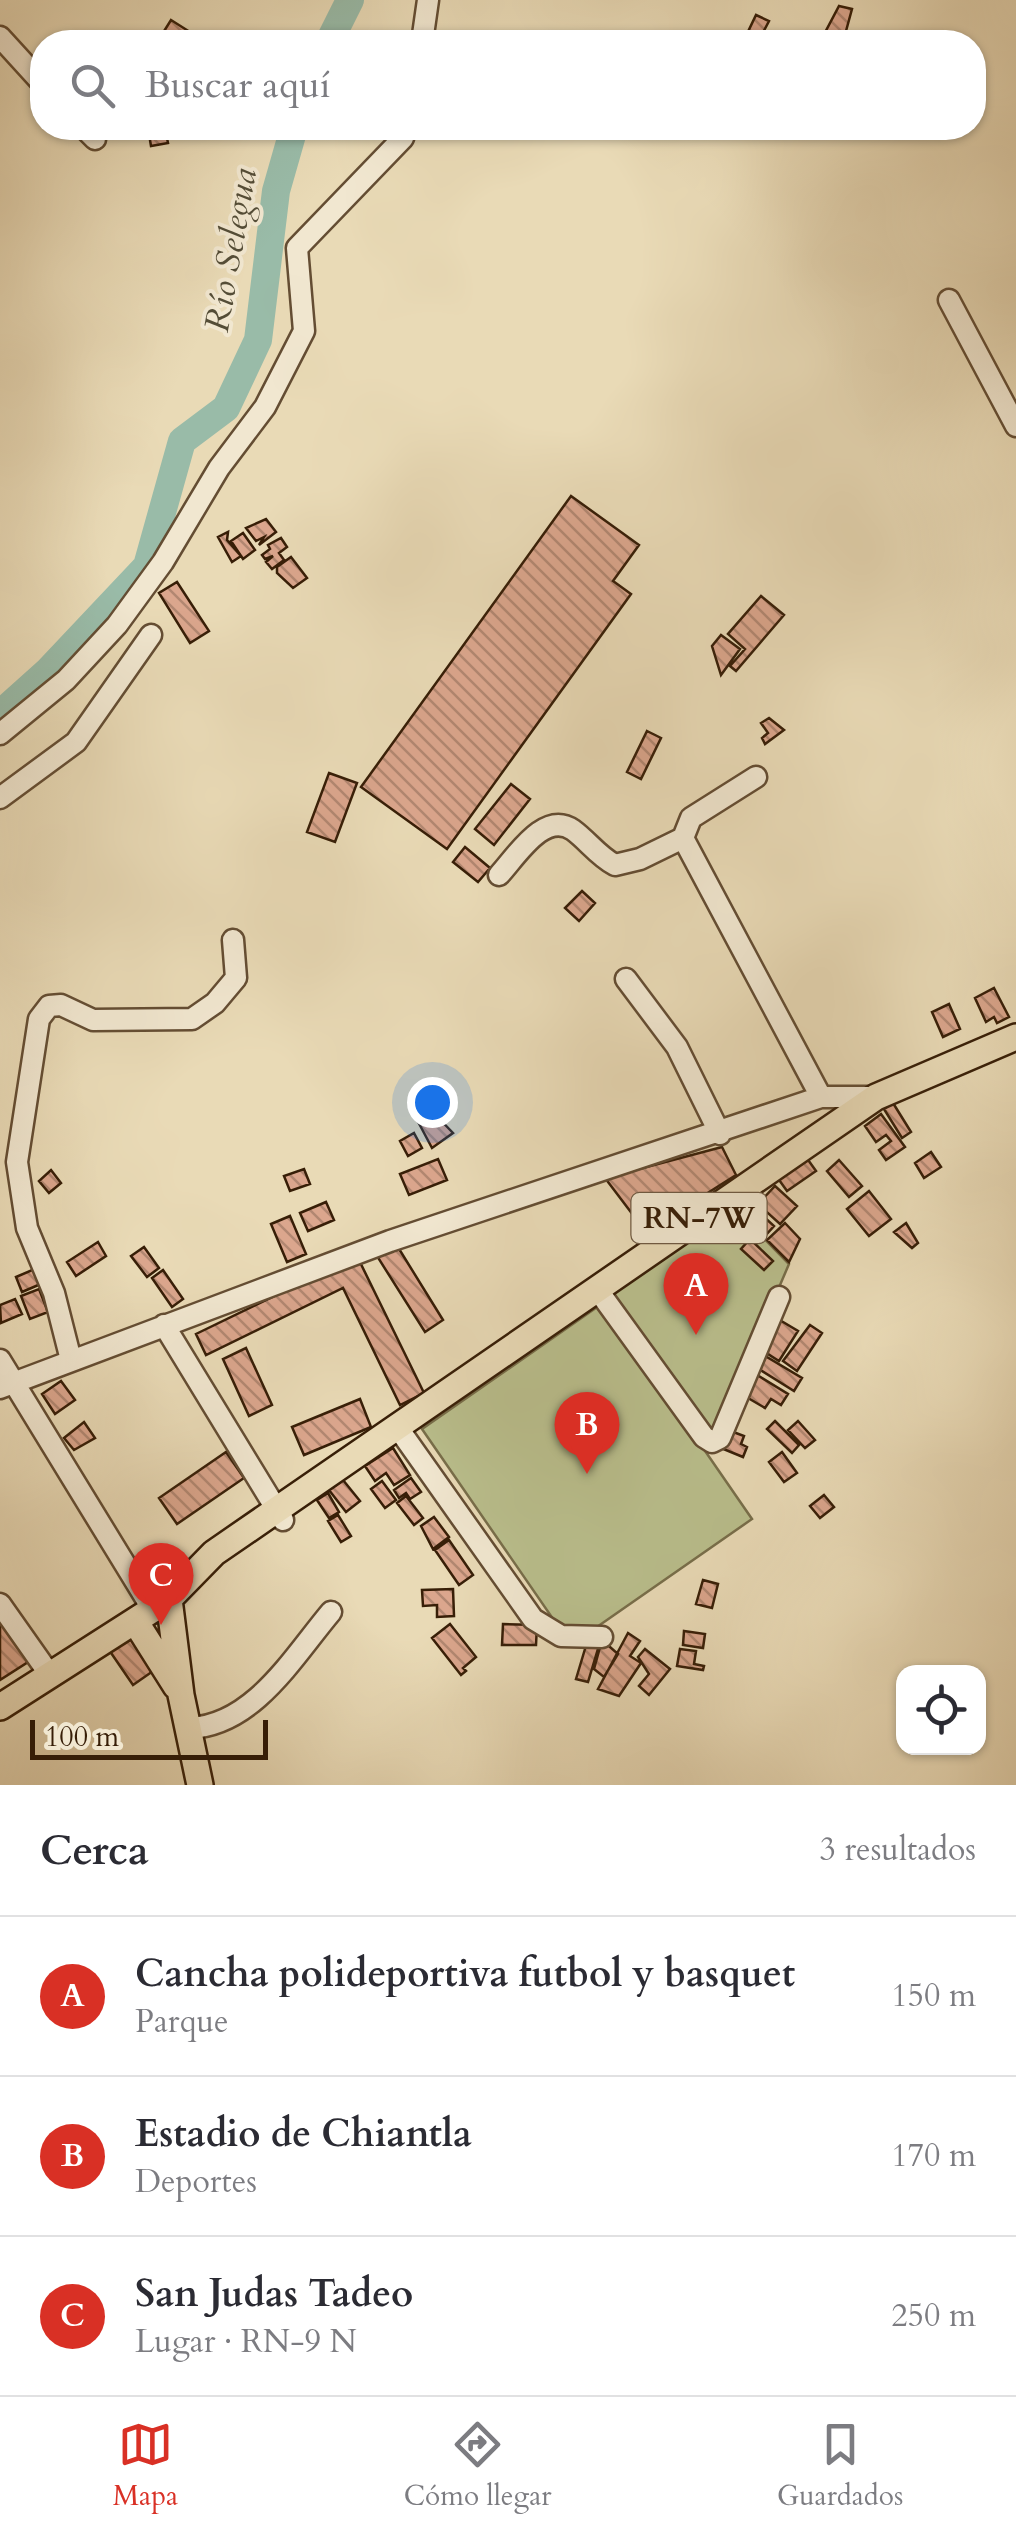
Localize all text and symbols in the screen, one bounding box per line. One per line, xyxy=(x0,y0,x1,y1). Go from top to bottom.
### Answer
search box xyxy=(30,30,986,140)
icon: search xyxy=(65,58,120,113)
text: Buscar aquí xyxy=(145,59,331,111)
water label: Río Selegua xyxy=(193,164,269,336)
your location xyxy=(407,1077,458,1128)
road number: RN-7W xyxy=(632,1193,766,1243)
pin: A xyxy=(664,1252,728,1335)
pin: B xyxy=(554,1392,620,1474)
pin: C xyxy=(128,1542,194,1625)
map controls xyxy=(896,1665,986,1755)
button: locate xyxy=(896,1665,986,1755)
scale bar xyxy=(30,1715,268,1760)
text: 100 m xyxy=(45,1718,119,1756)
text: Cerca xyxy=(40,1822,149,1879)
text: 3 resultados xyxy=(819,1828,976,1872)
text: Cancha polideportiva futbol y basquet xyxy=(135,1948,795,2000)
text: A xyxy=(60,1974,85,2018)
text: 150 m xyxy=(891,1974,976,2018)
text: Parque xyxy=(135,2000,229,2044)
text: Estadio de Chiantla xyxy=(135,2108,472,2160)
text: B xyxy=(61,2134,84,2178)
text: 170 m xyxy=(891,2134,976,2178)
text: Deportes xyxy=(135,2160,257,2204)
text: San Judas Tadeo xyxy=(135,2268,413,2320)
text: C xyxy=(60,2294,85,2338)
text: 250 m xyxy=(891,2294,976,2338)
text: Lugar · RN-9 N xyxy=(135,2320,357,2364)
tab: Mapa xyxy=(113,2417,178,2515)
tab: Cómo llegar xyxy=(404,2417,552,2515)
tab: Guardados xyxy=(777,2417,903,2515)

